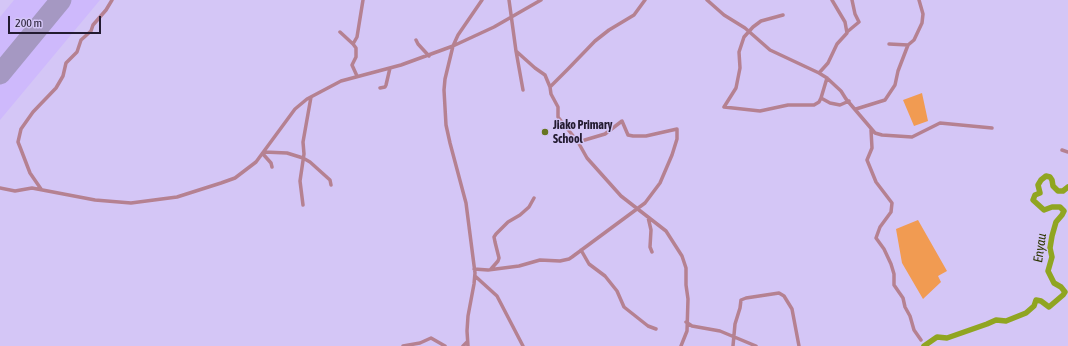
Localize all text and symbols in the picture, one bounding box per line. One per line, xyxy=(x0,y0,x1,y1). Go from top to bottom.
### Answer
scale bar xyxy=(10,8,103,34)
text: 200 m xyxy=(15,16,42,30)
place label: Jiako Primary School xyxy=(553,118,612,146)
marker: Jiako Primary School xyxy=(540,127,550,137)
water label: Enyau xyxy=(1030,232,1050,264)

